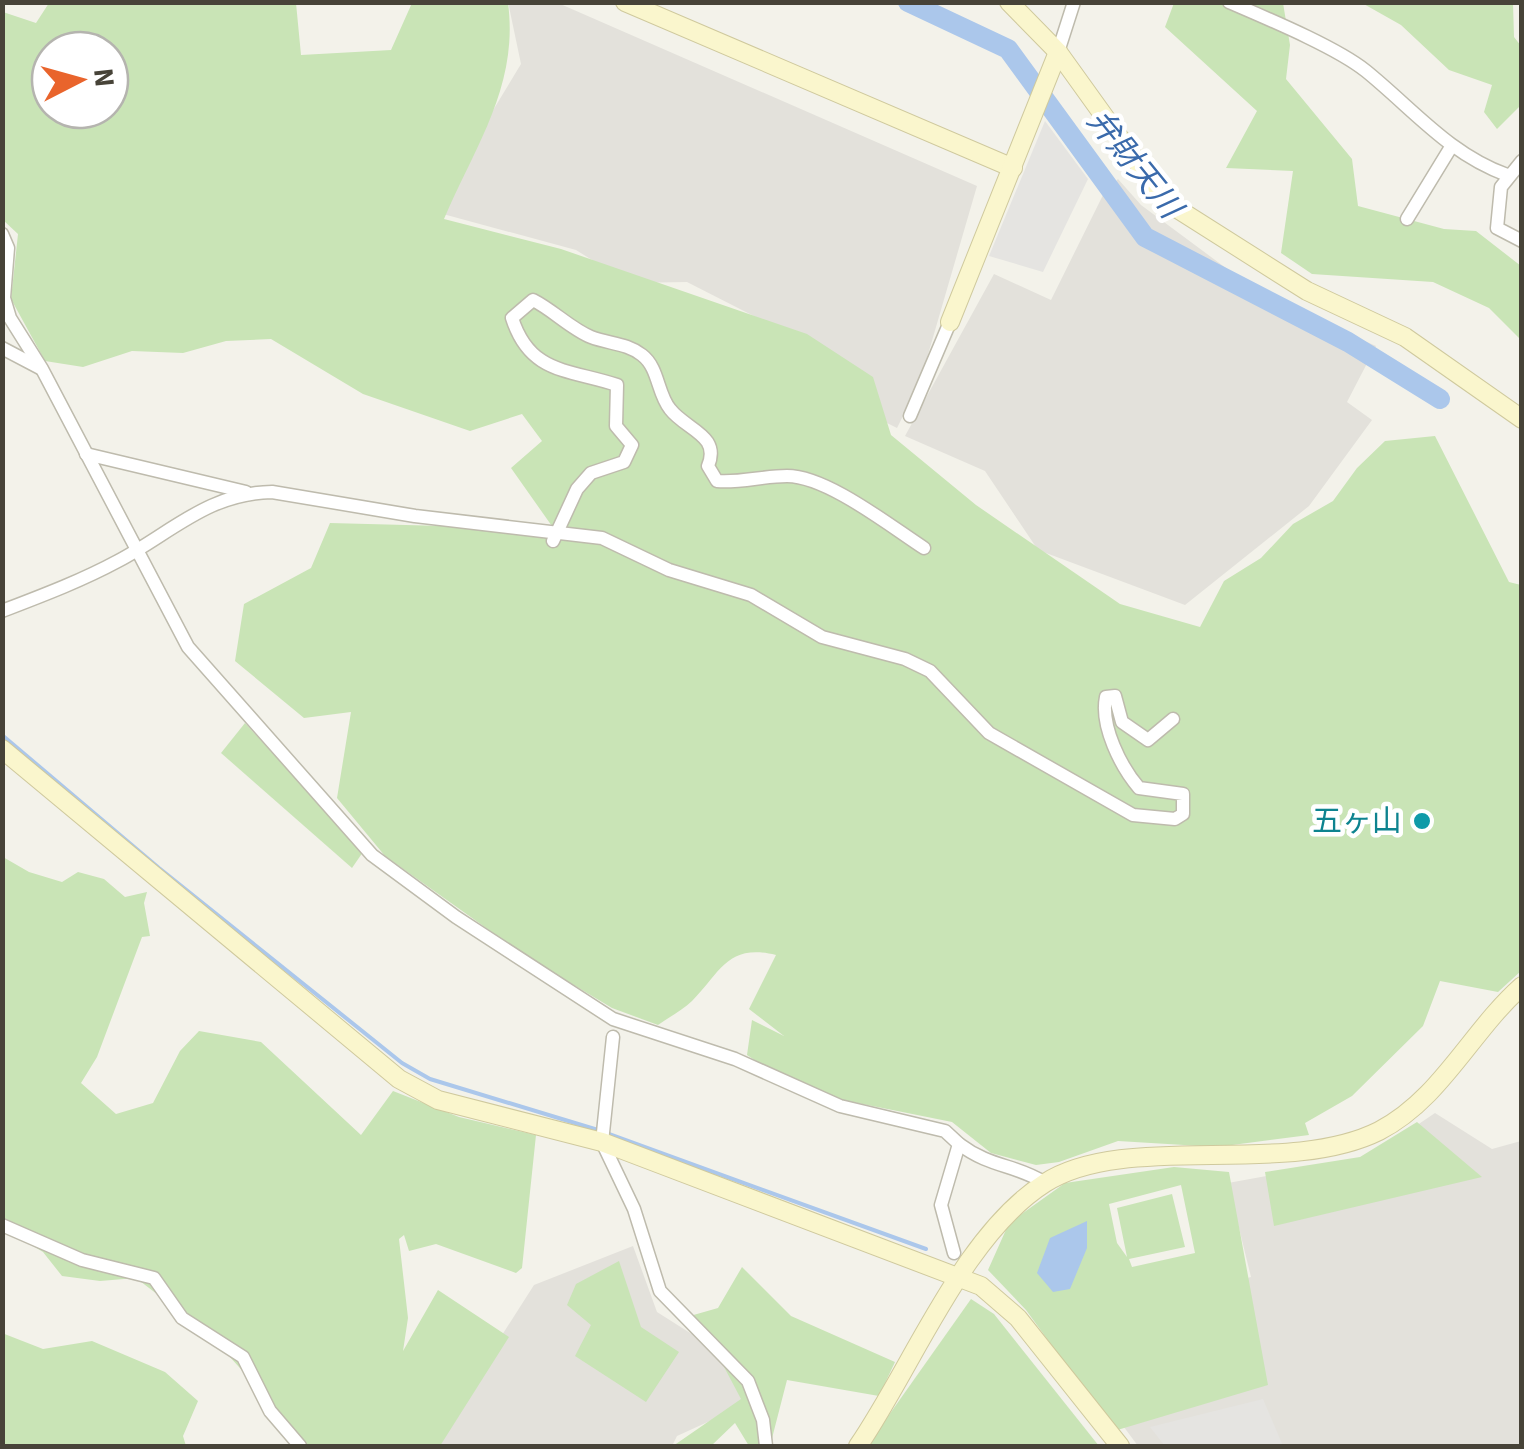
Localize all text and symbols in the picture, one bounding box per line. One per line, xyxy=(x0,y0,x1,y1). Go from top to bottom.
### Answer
north arrow xyxy=(30,30,130,130)
text: N xyxy=(83,66,125,89)
water label: 弁財天川 xyxy=(1076,100,1194,231)
place label: 五ヶ山 xyxy=(1312,800,1402,843)
marker: 五ヶ山 xyxy=(1411,810,1433,832)

